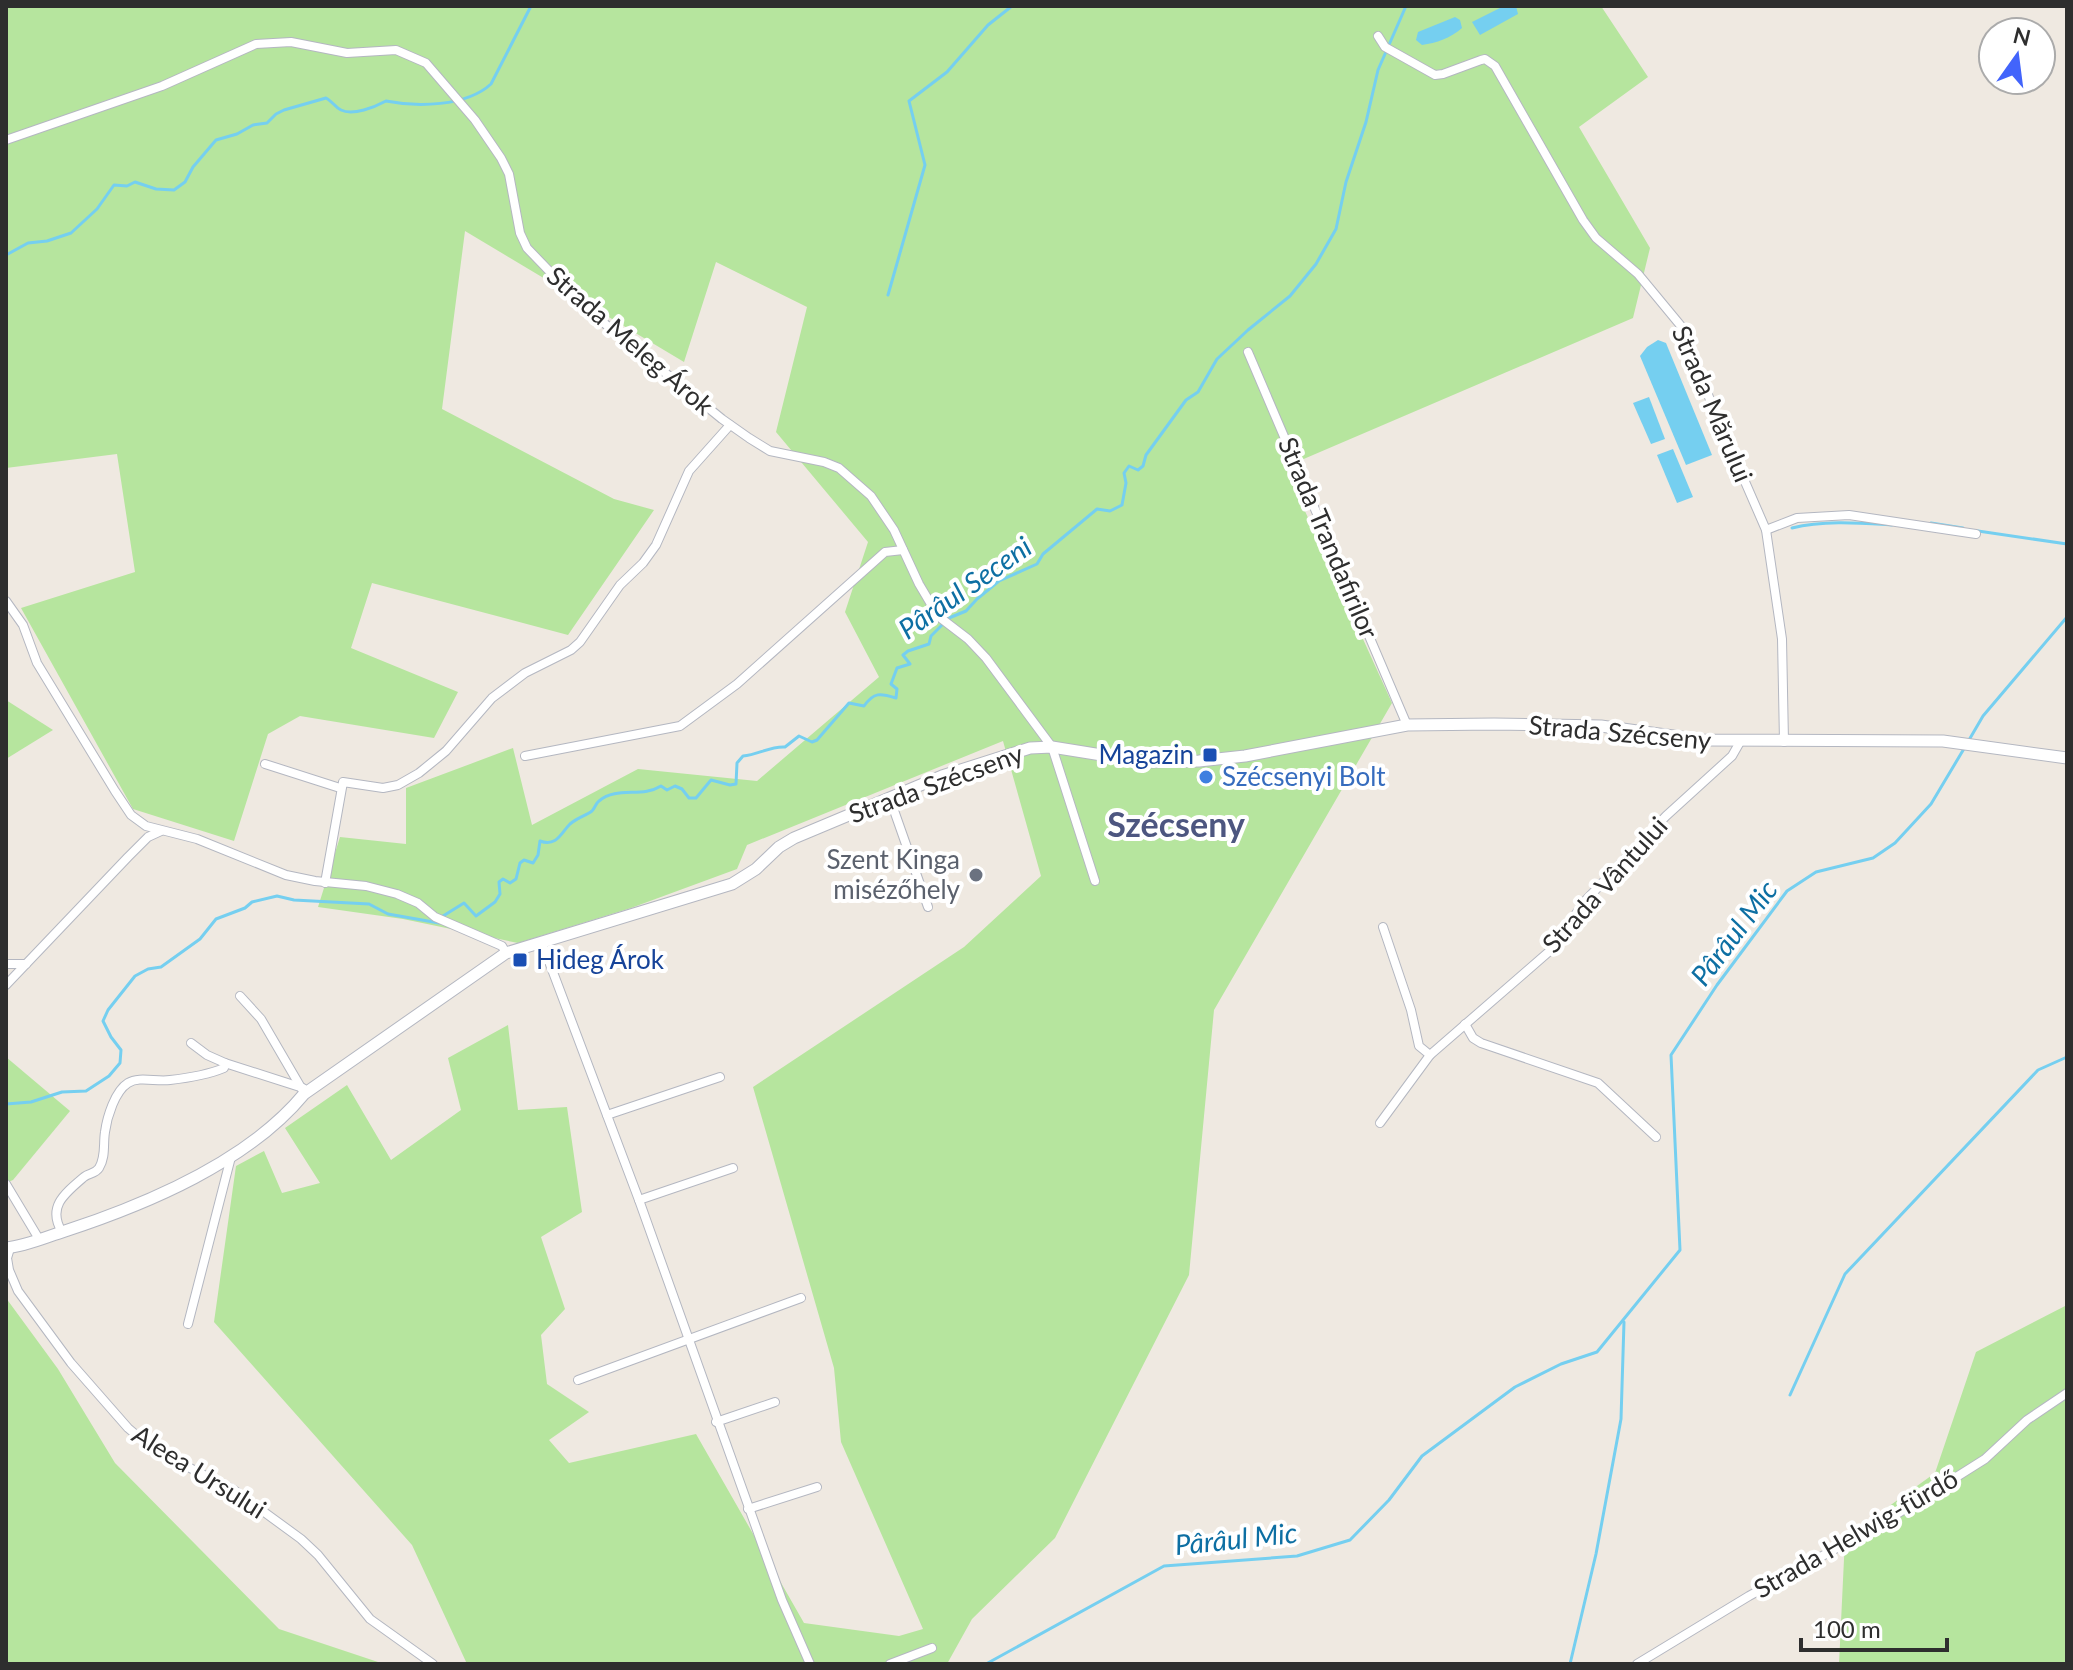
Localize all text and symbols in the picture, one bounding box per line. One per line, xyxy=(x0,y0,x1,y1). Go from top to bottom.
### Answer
north arrow xyxy=(1977,16,2057,96)
text: N xyxy=(2010,21,2033,51)
street label: Strada Meleg Árok xyxy=(541,259,721,422)
street label: Strada Mărului xyxy=(1666,321,1760,487)
street label: Strada Trandafirilor xyxy=(1272,432,1386,644)
water label: Pârâul Seceni xyxy=(891,529,1038,645)
street label: Strada Szécseny xyxy=(1528,708,1713,756)
street label: Strada Szécseny xyxy=(844,737,1028,829)
place label: Magazin xyxy=(1098,738,1194,770)
marker: Magazin xyxy=(1201,746,1219,764)
place label: Szécsenyi Bolt xyxy=(1222,760,1386,792)
marker: Szécsenyi Bolt xyxy=(1197,768,1215,786)
district label: Szécseny xyxy=(1107,803,1245,844)
street label: Strada Vântului xyxy=(1535,810,1674,959)
place label: Szent Kinga misézőhely xyxy=(826,843,961,905)
marker: Szent Kinga misézőhely xyxy=(967,866,985,884)
water label: Pârâul Mic xyxy=(1683,873,1784,992)
place label: Hideg Árok xyxy=(536,943,665,975)
marker: Hideg Árok xyxy=(511,951,529,969)
street label: Aleea Ursului xyxy=(127,1417,272,1525)
street label: Strada Helwig-fürdő xyxy=(1748,1462,1963,1605)
water label: Pârâul Mic xyxy=(1173,1515,1299,1561)
scale bar xyxy=(1801,1602,1947,1652)
text: 100 m xyxy=(1813,1614,1881,1643)

